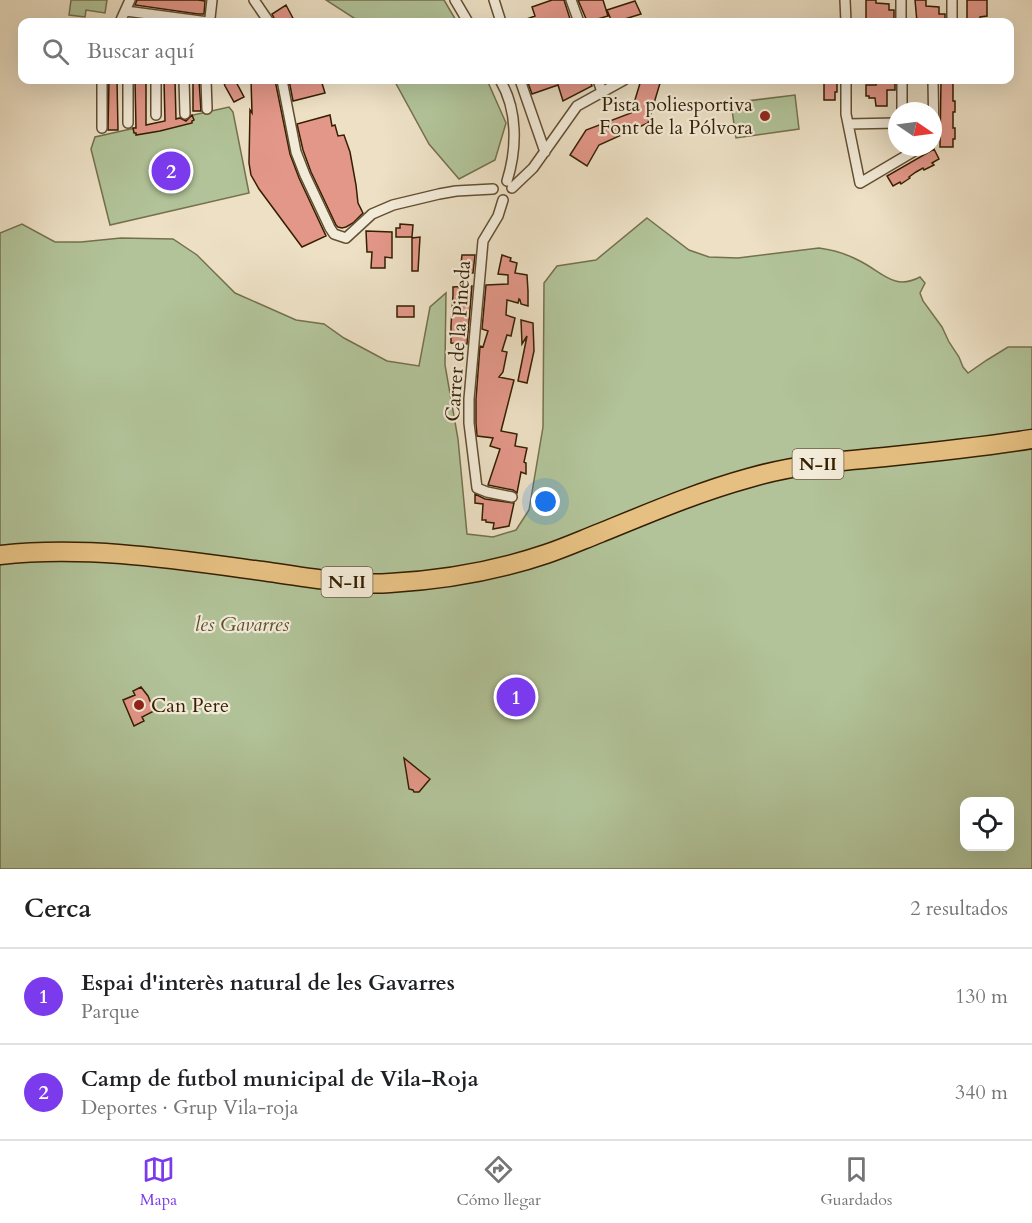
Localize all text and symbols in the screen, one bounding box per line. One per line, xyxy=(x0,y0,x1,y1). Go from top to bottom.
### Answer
search box xyxy=(18,18,1014,84)
icon: search xyxy=(39,35,72,68)
text: Buscar aquí xyxy=(87,36,194,66)
place label: Pista poliesportiva Font de la Pólvora xyxy=(599,91,753,141)
north arrow xyxy=(888,102,942,156)
marker: Pista poliesportiva Font de la Pólvora xyxy=(758,109,772,123)
pin: 2 xyxy=(152,148,190,194)
street label: Carrer de la Pineda xyxy=(439,259,477,423)
road number: N-II xyxy=(792,449,844,479)
your location xyxy=(531,487,560,516)
road number: N-II xyxy=(322,567,372,597)
park label: les Gavarres xyxy=(195,611,290,638)
pin: 1 xyxy=(496,674,536,720)
place label: Can Pere xyxy=(151,692,229,719)
marker: Can Pere xyxy=(132,698,146,712)
map controls xyxy=(960,797,1014,851)
button: locate xyxy=(960,797,1014,851)
text: Cerca xyxy=(24,891,91,926)
text: 2 resultados xyxy=(910,895,1008,922)
text: Espai d'interès natural de les Gavarres xyxy=(81,968,455,998)
text: 1 xyxy=(38,983,49,1010)
text: 130 m xyxy=(955,983,1008,1010)
text: Parque xyxy=(81,998,140,1025)
text: Camp de futbol municipal de Vila-Roja xyxy=(81,1064,479,1094)
text: 2 xyxy=(38,1079,49,1106)
text: 340 m xyxy=(955,1079,1008,1106)
text: Deportes · Grup Vila-roja xyxy=(81,1094,298,1121)
tab: Mapa xyxy=(140,1153,177,1211)
tab: Cómo llegar xyxy=(456,1153,541,1211)
tab: Guardados xyxy=(820,1153,892,1211)

